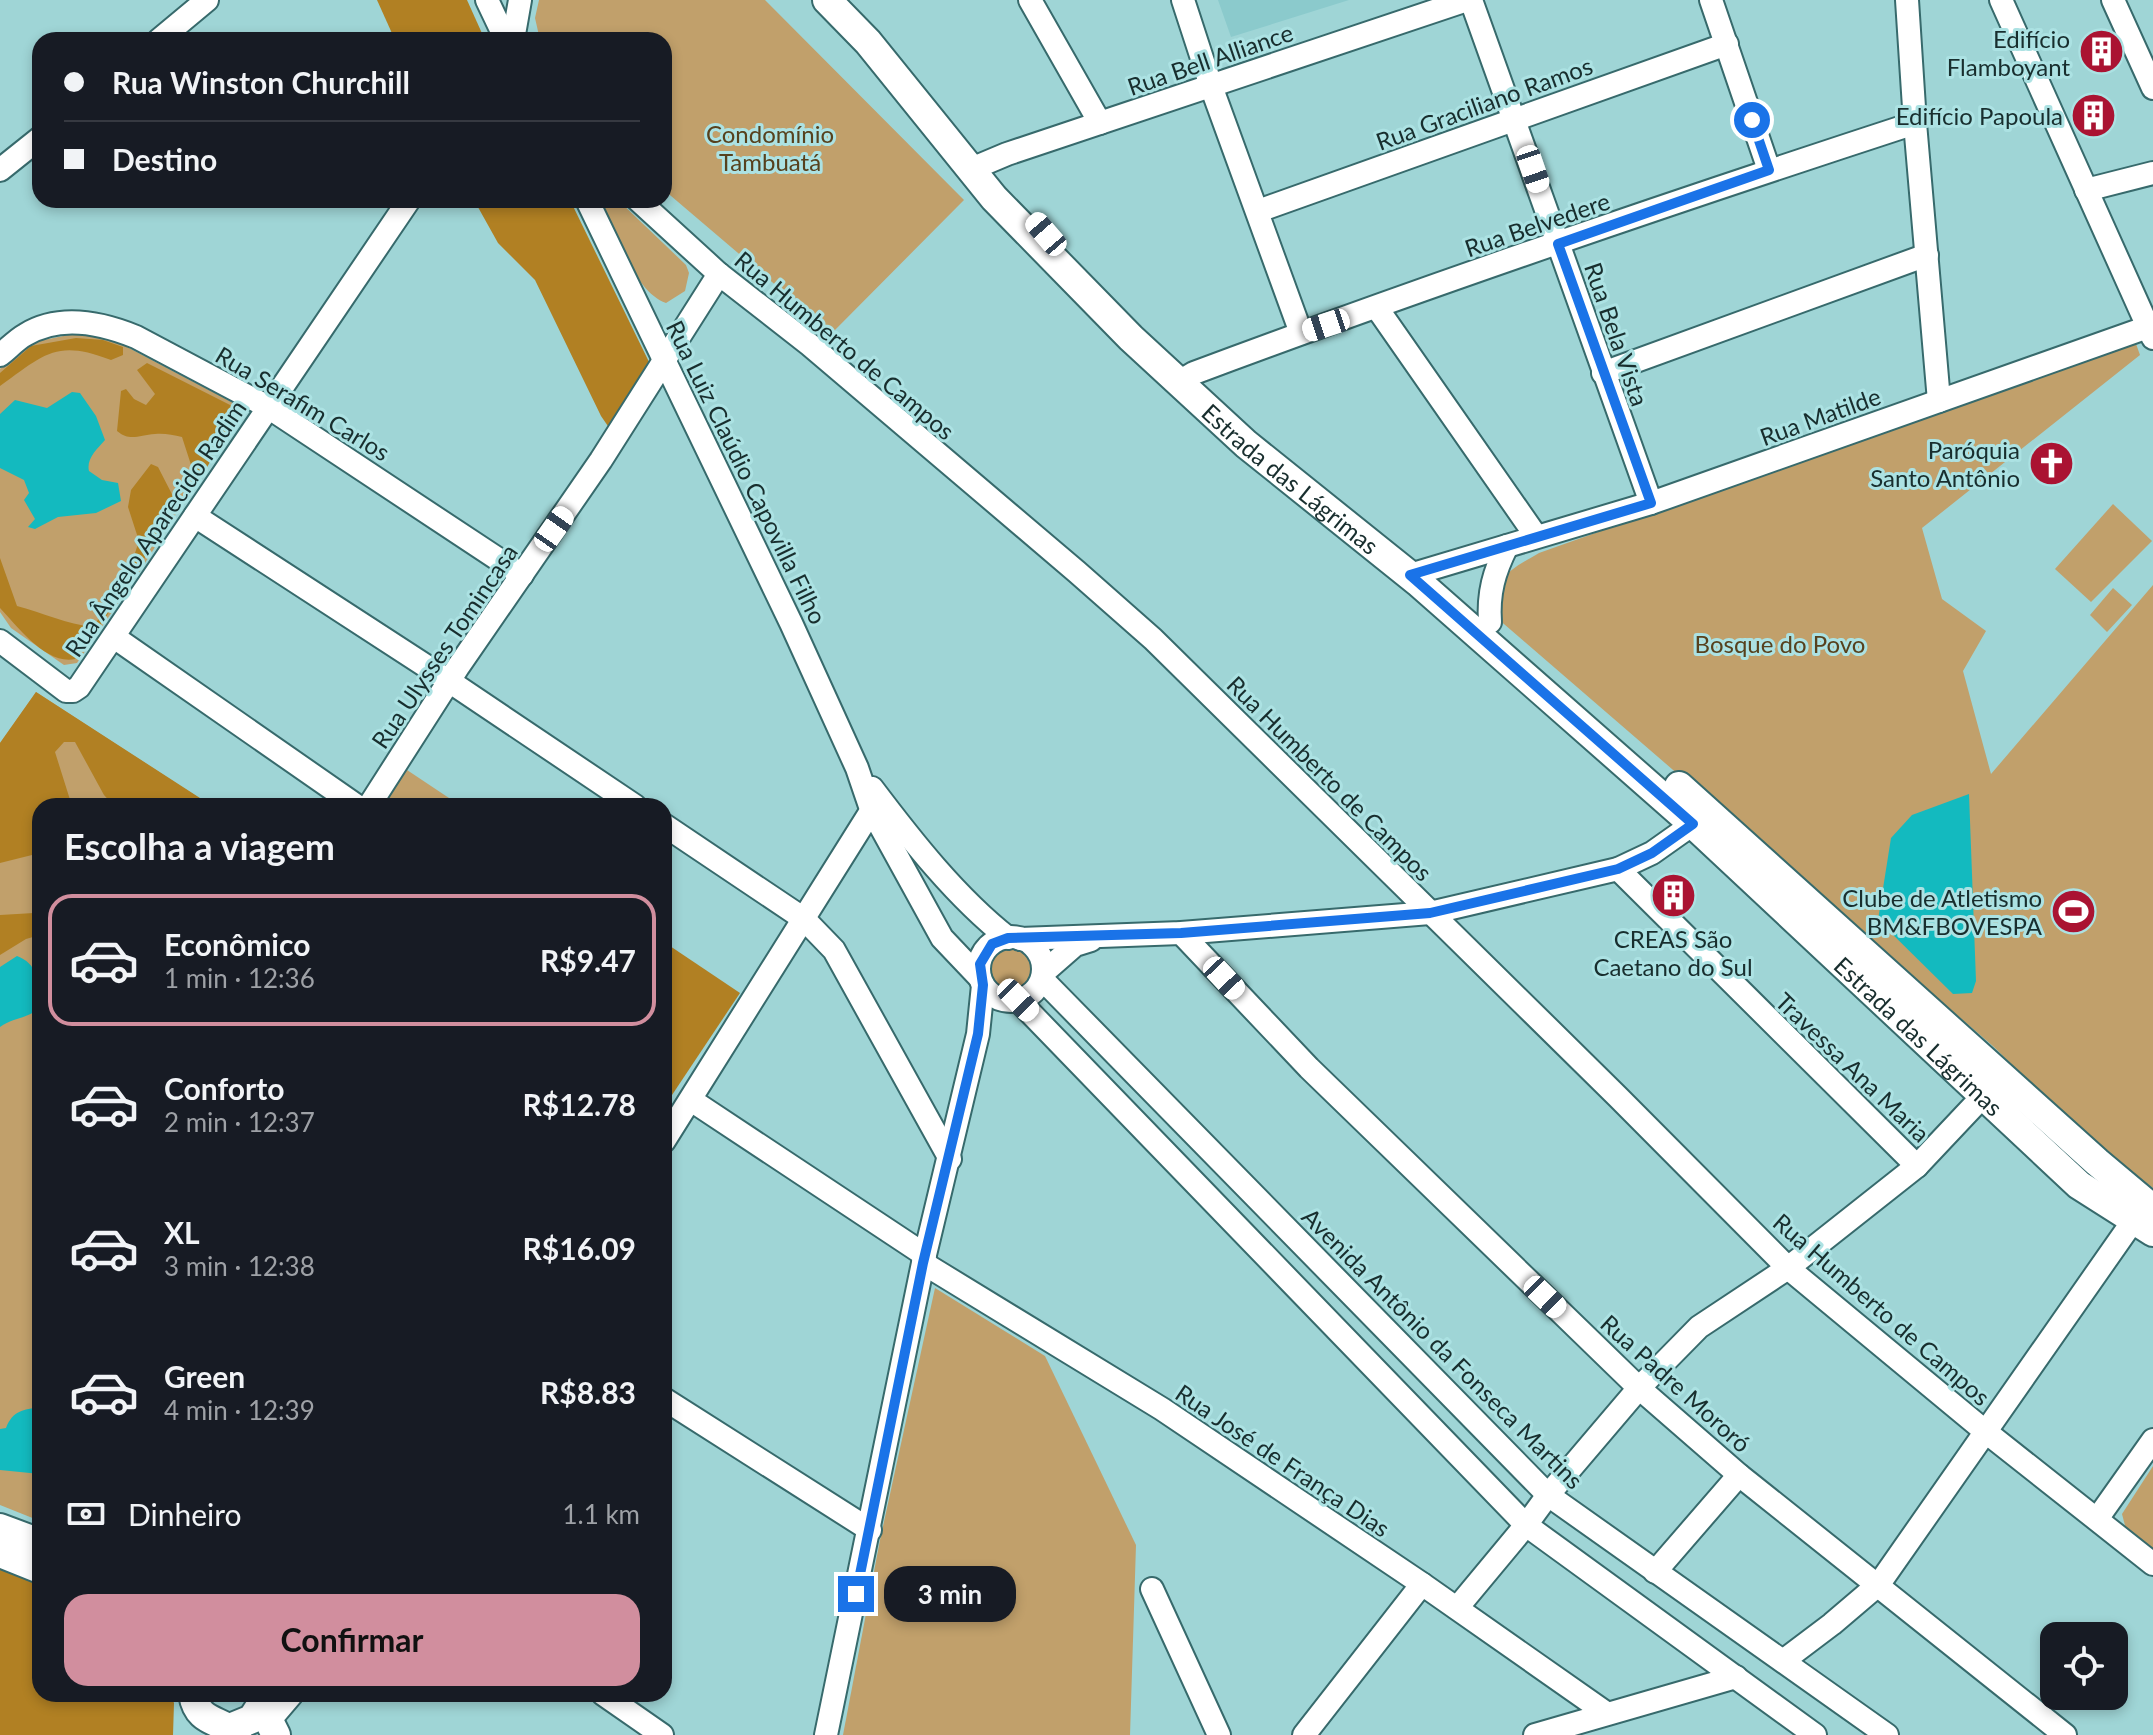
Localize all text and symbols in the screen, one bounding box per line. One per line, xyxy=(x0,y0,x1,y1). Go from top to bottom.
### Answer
street label: Rua Bell Alliance xyxy=(1123,17,1297,101)
place label: Edifício Flamboyant xyxy=(1947,24,2070,81)
building icon: Edifício Flamboyant xyxy=(2077,28,2125,76)
street label: Rua Graciliano Ramos xyxy=(1372,50,1596,156)
text: Rua Winston Churchill xyxy=(112,64,410,100)
building icon: Edifício Papoula xyxy=(2070,91,2118,139)
place label: Edifício Papoula xyxy=(1896,101,2063,130)
route start xyxy=(1734,102,1770,138)
park label: Condomínio Tambuatá xyxy=(706,119,834,176)
text: Destino xyxy=(112,141,217,177)
car xyxy=(1514,142,1552,196)
street label: Rua Belvedere xyxy=(1461,186,1613,262)
car xyxy=(1021,208,1071,260)
street label: Rua Humberto de Campos xyxy=(729,245,961,445)
street label: Rua Bela Vista xyxy=(1579,258,1655,410)
car xyxy=(1299,306,1353,344)
street label: Rua Luiz Claúdio Capovilla Filho xyxy=(661,316,833,628)
street label: Rua Serafim Carlos xyxy=(211,340,395,466)
street label: Rua Matilde xyxy=(1756,381,1884,451)
street label: Rua Ângelo Aparecido Radim xyxy=(58,394,252,662)
street label: Estrada das Lágrimas xyxy=(1197,397,1385,560)
place label: Paróquia Santo Antônio xyxy=(1870,435,2020,492)
church icon: Paróquia Santo Antônio xyxy=(2027,439,2075,487)
car xyxy=(530,502,578,556)
street label: Rua Ulysses Tomincasa xyxy=(365,538,523,754)
park label: Bosque do Povo xyxy=(1695,629,1865,658)
street label: Rua Humberto de Campos xyxy=(1222,670,1438,886)
text: Escolha a viagem xyxy=(64,824,335,868)
building icon: CREAS São Caetano do Sul xyxy=(1649,872,1697,920)
place label: Clube de Atletismo BM&FBOVESPA xyxy=(1842,883,2043,940)
sports icon: Clube de Atletismo BM&FBOVESPA xyxy=(2049,887,2097,935)
icon: car xyxy=(68,924,140,996)
place label: CREAS São Caetano do Sul xyxy=(1593,924,1753,981)
text: Econômico xyxy=(164,926,310,962)
text: R$9.47 xyxy=(540,942,636,978)
street label: Estrada das Lágrimas xyxy=(1829,950,2009,1121)
car xyxy=(1199,952,1249,1004)
text: 1 min · 12:36 xyxy=(164,962,315,994)
car xyxy=(993,974,1043,1026)
street label: Travessa Ana Maria xyxy=(1770,986,1936,1148)
icon: car xyxy=(68,1068,140,1140)
text: Conforto xyxy=(164,1070,284,1106)
text: R$12.78 xyxy=(523,1086,636,1122)
text: 2 min · 12:37 xyxy=(164,1106,315,1138)
street label: Avenida Antônio da Fonseca Martins xyxy=(1297,1202,1589,1494)
street label: Rua Humberto de Campos xyxy=(1768,1207,1996,1411)
icon: car xyxy=(68,1212,140,1284)
text: XL xyxy=(164,1214,200,1250)
text: R$16.09 xyxy=(523,1230,636,1266)
text: 3 min · 12:38 xyxy=(164,1250,315,1282)
car xyxy=(1519,1272,1571,1322)
street label: Rua Padre Mororó xyxy=(1595,1308,1757,1458)
icon: car xyxy=(68,1356,140,1428)
text: Green xyxy=(164,1358,245,1394)
text: R$8.83 xyxy=(540,1374,636,1410)
street label: Rua José de França Dias xyxy=(1170,1377,1396,1543)
text: 4 min · 12:39 xyxy=(164,1394,315,1426)
icon: cash xyxy=(64,1492,108,1536)
text: Dinheiro xyxy=(128,1496,242,1532)
text: 1.1 km xyxy=(562,1498,640,1530)
callout: 3 min xyxy=(884,1566,1016,1622)
route end xyxy=(838,1576,874,1612)
text: 3 min xyxy=(918,1578,982,1610)
button: Confirmar xyxy=(64,1594,640,1686)
map controls xyxy=(2040,1622,2128,1710)
button: locate xyxy=(2040,1622,2128,1710)

